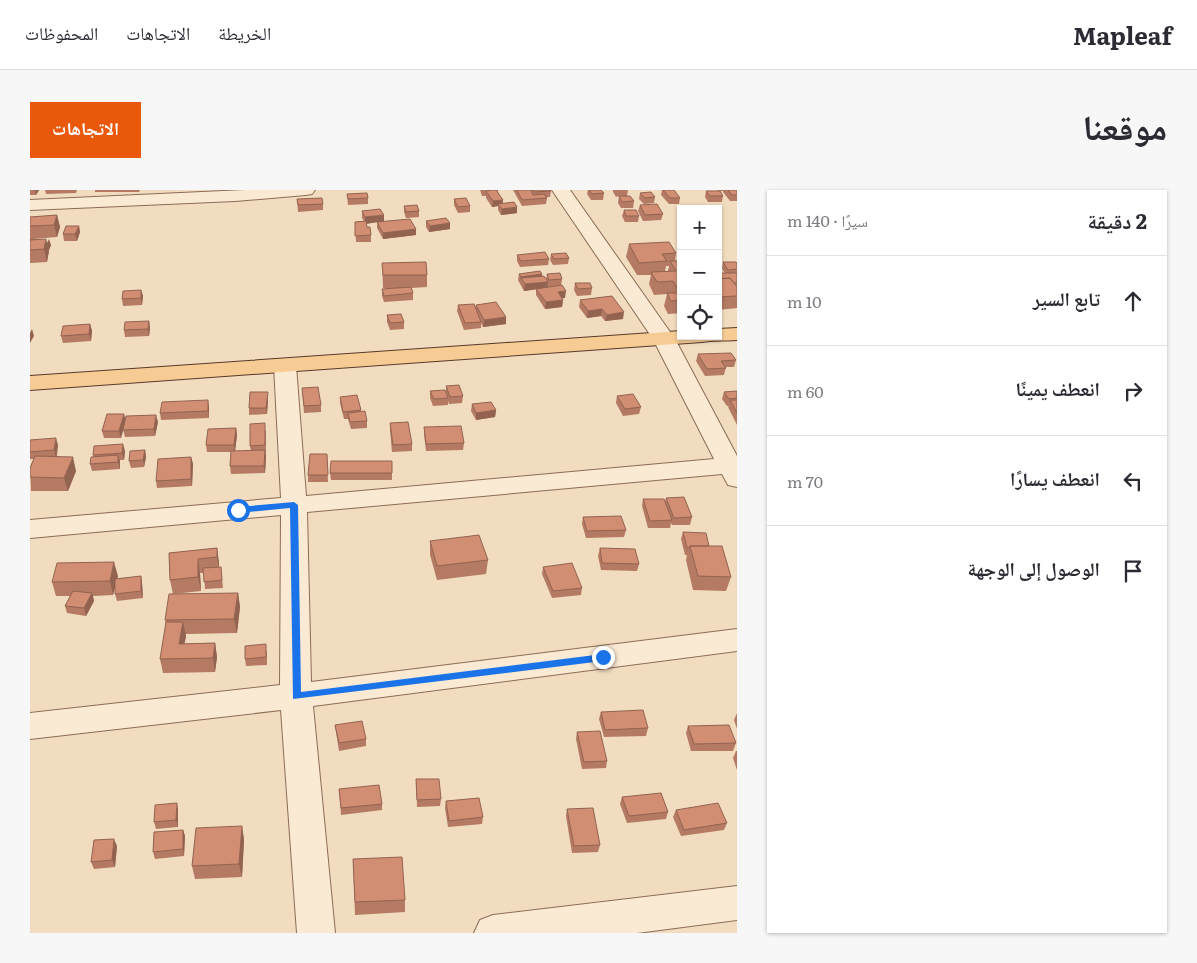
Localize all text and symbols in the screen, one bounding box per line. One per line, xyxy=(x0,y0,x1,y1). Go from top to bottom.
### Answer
text: Mapleaf xyxy=(1073,17,1172,52)
text: المحفوظات xyxy=(25,19,98,46)
text: الاتجاهات xyxy=(126,19,190,46)
text: الخريطة xyxy=(218,19,271,46)
text: موقعنا xyxy=(1082,99,1167,151)
button: الاتجاهات xyxy=(30,102,141,158)
text: 2 دقيقة xyxy=(1087,204,1147,235)
map controls xyxy=(677,205,722,340)
button: + xyxy=(677,205,722,250)
text: سيرًا · 140 m xyxy=(787,208,868,232)
button: − xyxy=(677,250,722,295)
text: تابع السير xyxy=(1033,284,1100,312)
icon: ahead xyxy=(1119,287,1147,315)
text: 10 m xyxy=(787,289,822,313)
button: locate xyxy=(677,295,722,340)
text: انعطف يمينًا xyxy=(1016,374,1100,402)
icon: right xyxy=(1119,377,1147,405)
text: 60 m xyxy=(787,379,824,403)
text: انعطف يسارًا xyxy=(1010,464,1100,492)
icon: left xyxy=(1119,467,1147,495)
text: 70 m xyxy=(787,469,823,493)
route start xyxy=(227,499,250,522)
text: الوصول إلى الوجهة xyxy=(967,554,1100,582)
icon: arrive xyxy=(1119,557,1147,585)
route end xyxy=(592,646,615,669)

